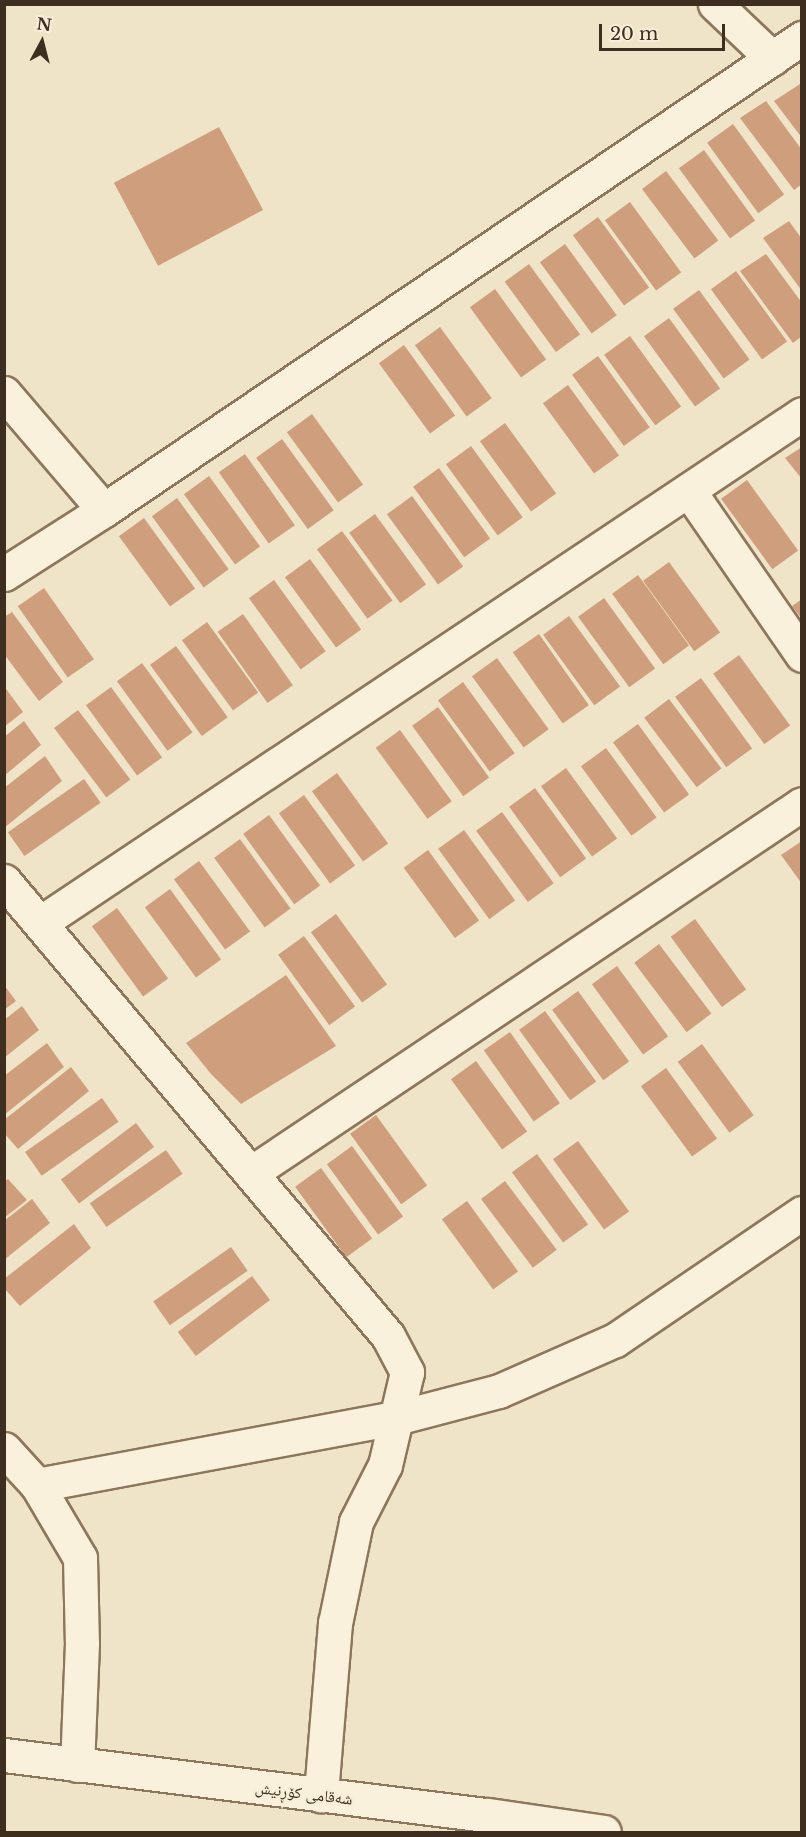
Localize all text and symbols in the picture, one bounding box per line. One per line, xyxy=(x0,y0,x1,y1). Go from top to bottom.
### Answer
north arrow xyxy=(12,12,72,72)
scale bar xyxy=(602,12,728,50)
text: N xyxy=(35,13,53,35)
text: 20 m xyxy=(610,23,658,45)
street label: شەقامی کۆڕنیش xyxy=(254,1777,354,1809)

